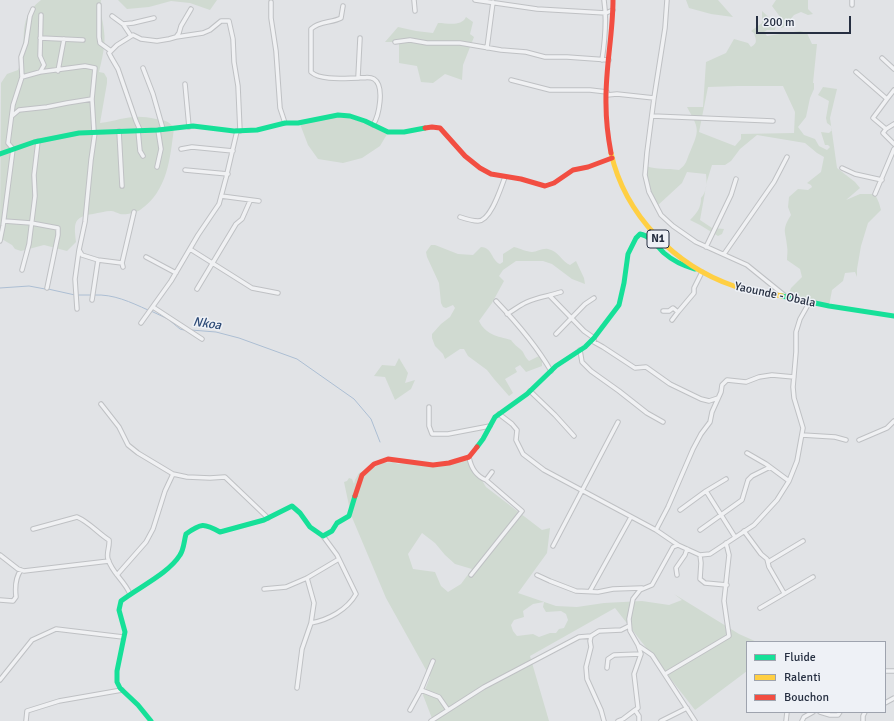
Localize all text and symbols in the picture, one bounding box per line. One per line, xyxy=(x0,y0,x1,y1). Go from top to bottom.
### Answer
scale bar xyxy=(758,8,853,34)
text: 200 m xyxy=(763,15,795,30)
road number: N1 xyxy=(647,230,669,248)
street label: Yaounde - Obala xyxy=(733,279,817,311)
water label: Nkoa xyxy=(192,314,222,334)
legend xyxy=(746,641,886,713)
text: Fluide xyxy=(784,650,816,665)
text: Ralenti xyxy=(784,670,821,685)
text: Bouchon xyxy=(784,690,829,705)

